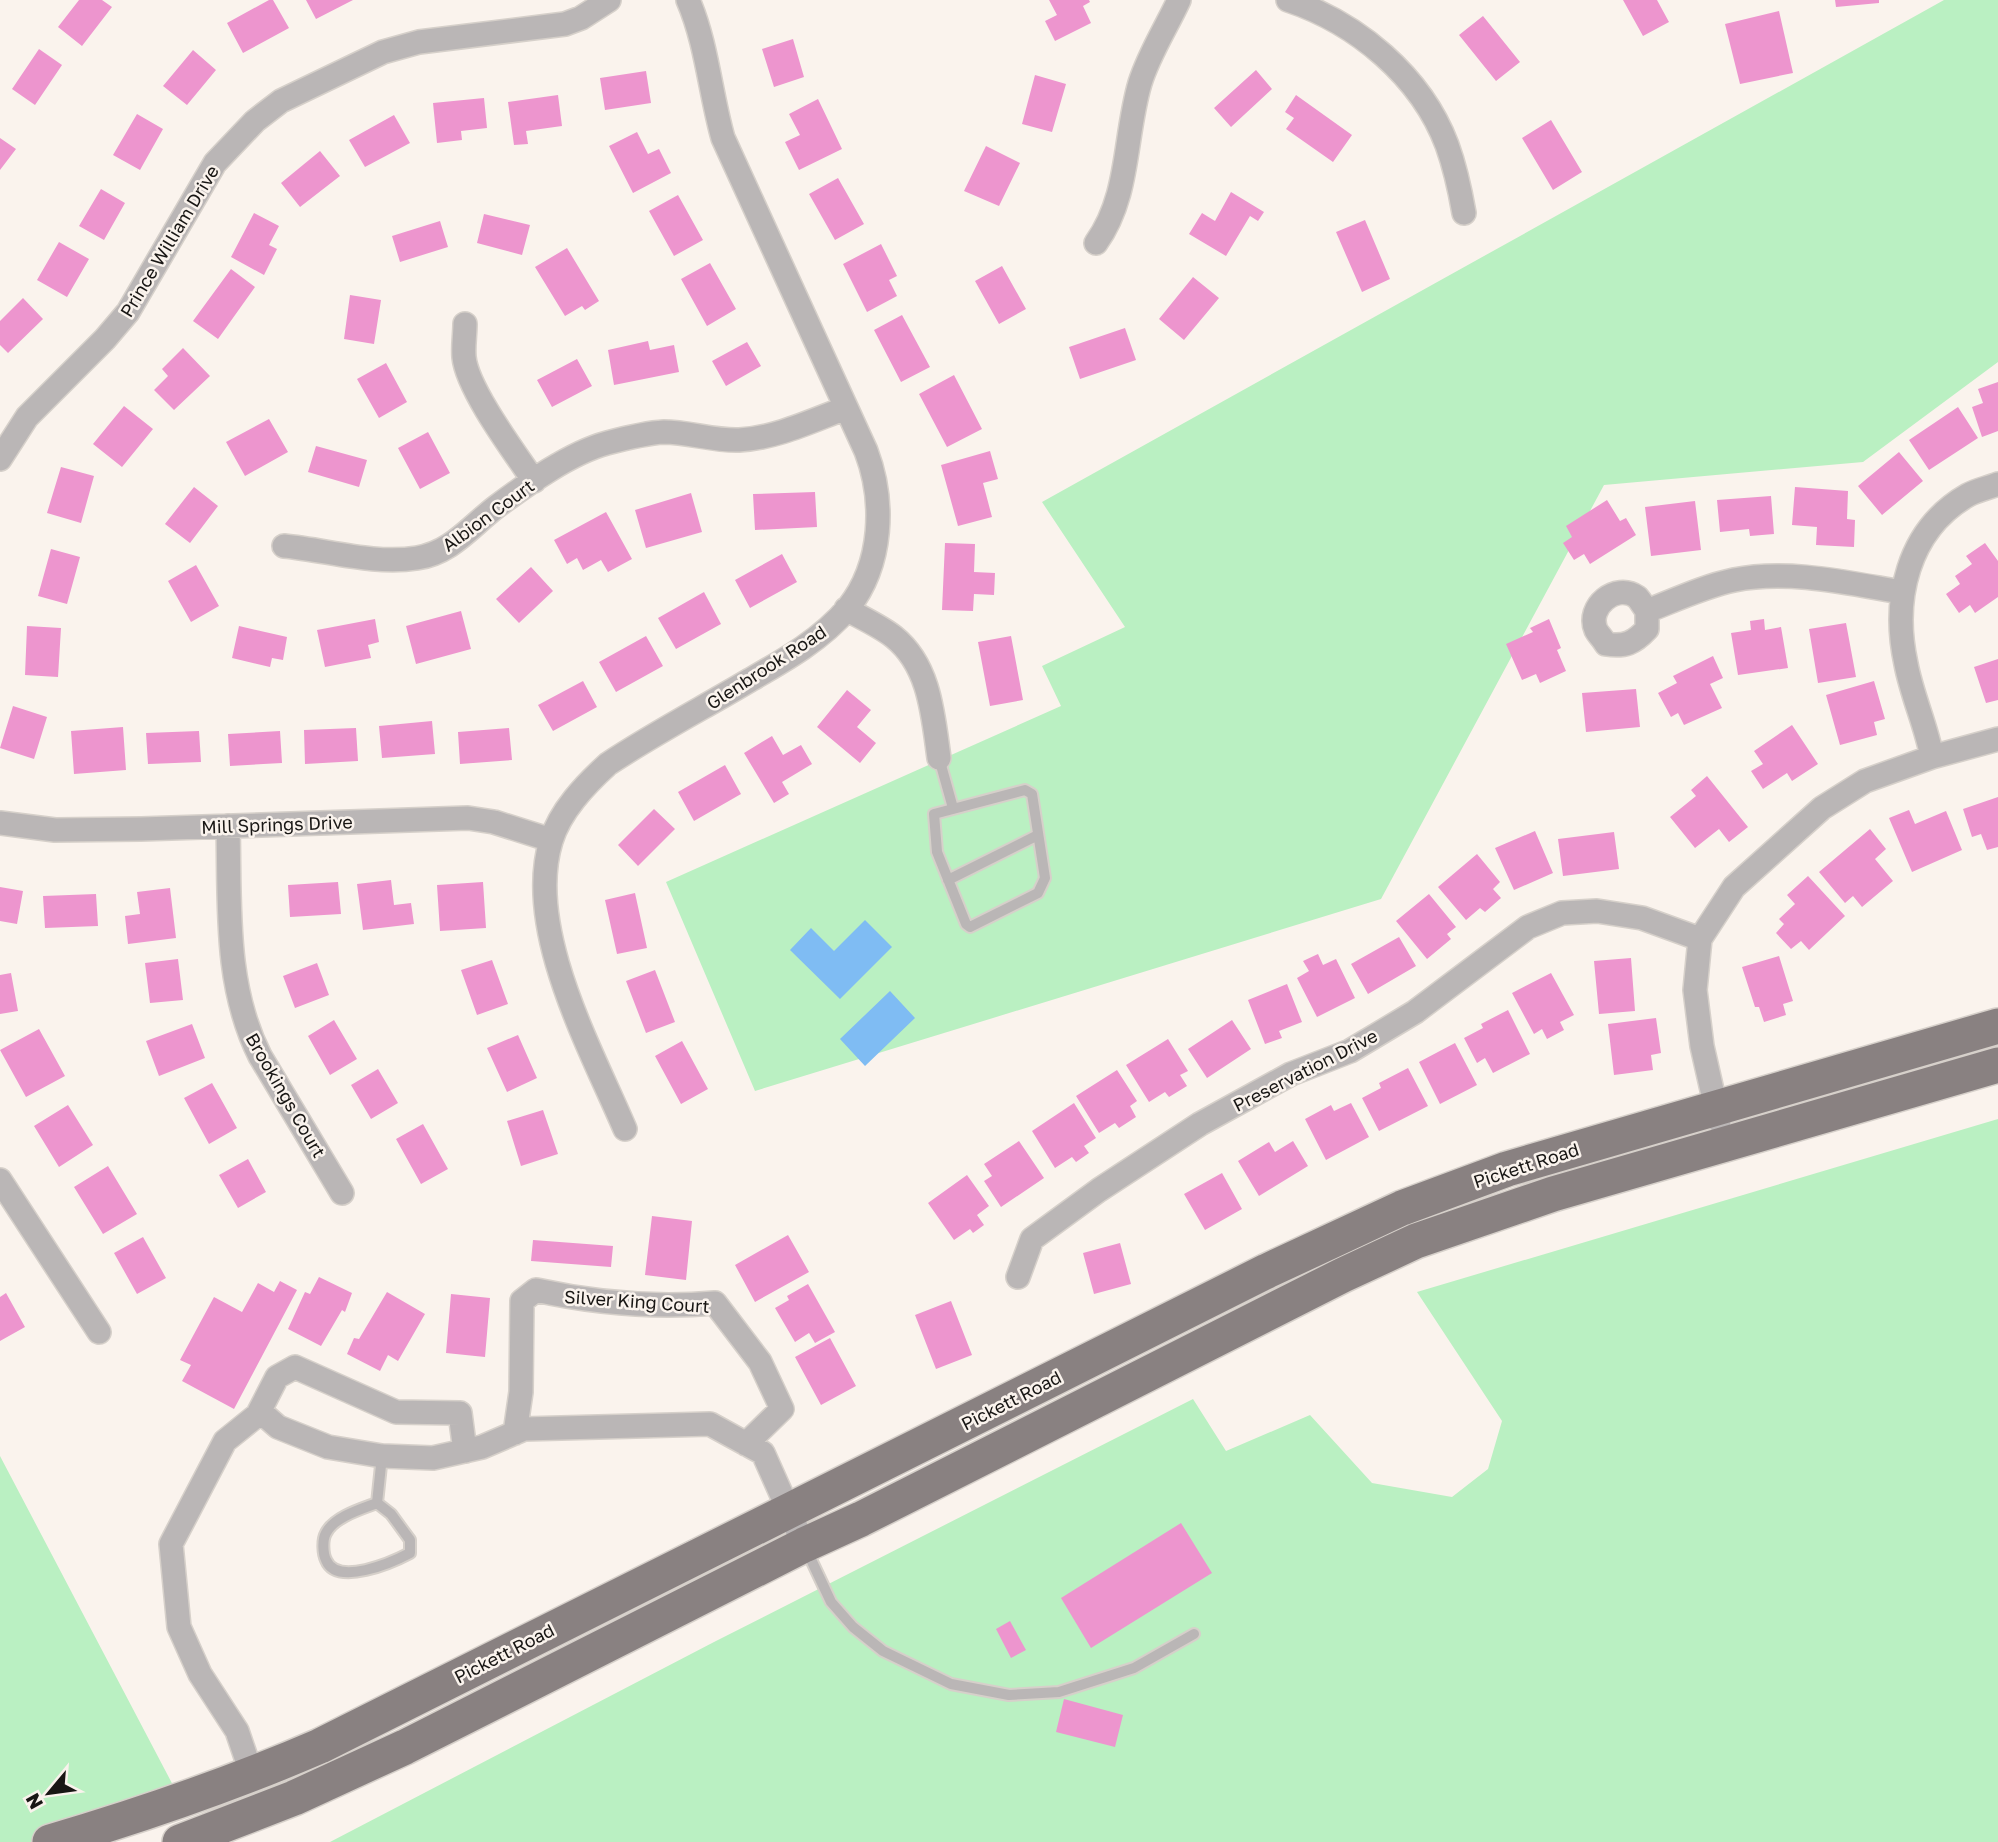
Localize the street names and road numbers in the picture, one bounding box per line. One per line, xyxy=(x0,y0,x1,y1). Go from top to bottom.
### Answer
street label: Prince William Drive xyxy=(115,161,223,321)
street label: Albion Court xyxy=(438,474,538,556)
street label: Glenbrook Road xyxy=(702,620,830,714)
street label: Mill Springs Drive xyxy=(201,810,353,838)
street label: Preservation Drive xyxy=(1229,1024,1381,1116)
street label: Brookings Court xyxy=(241,1029,331,1161)
street label: Pickett Road xyxy=(1471,1138,1581,1192)
street label: Silver King Court xyxy=(563,1285,711,1317)
street label: Pickett Road xyxy=(957,1365,1065,1435)
street label: Pickett Road xyxy=(450,1618,558,1688)

